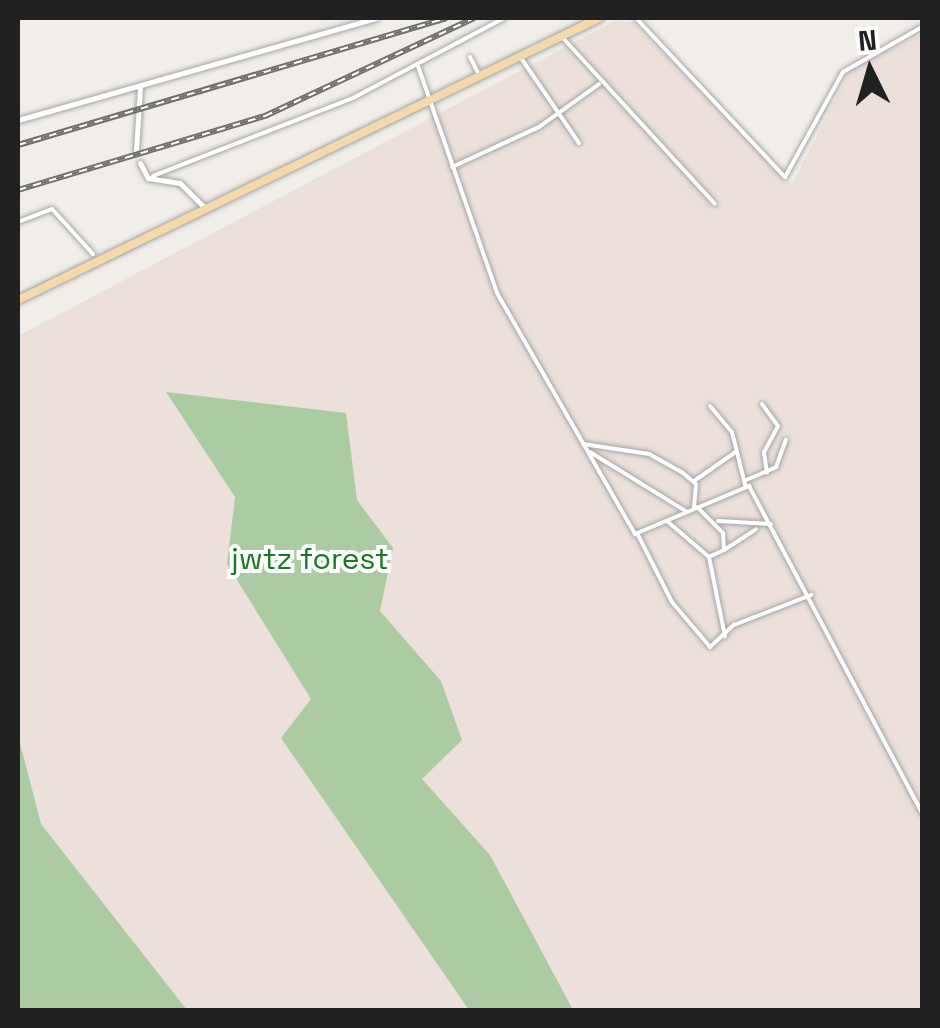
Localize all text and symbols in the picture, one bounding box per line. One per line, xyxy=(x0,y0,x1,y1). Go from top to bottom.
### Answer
north arrow xyxy=(820,20,920,120)
text: N xyxy=(856,21,878,59)
park label: jwtz forest xyxy=(231,541,389,577)

